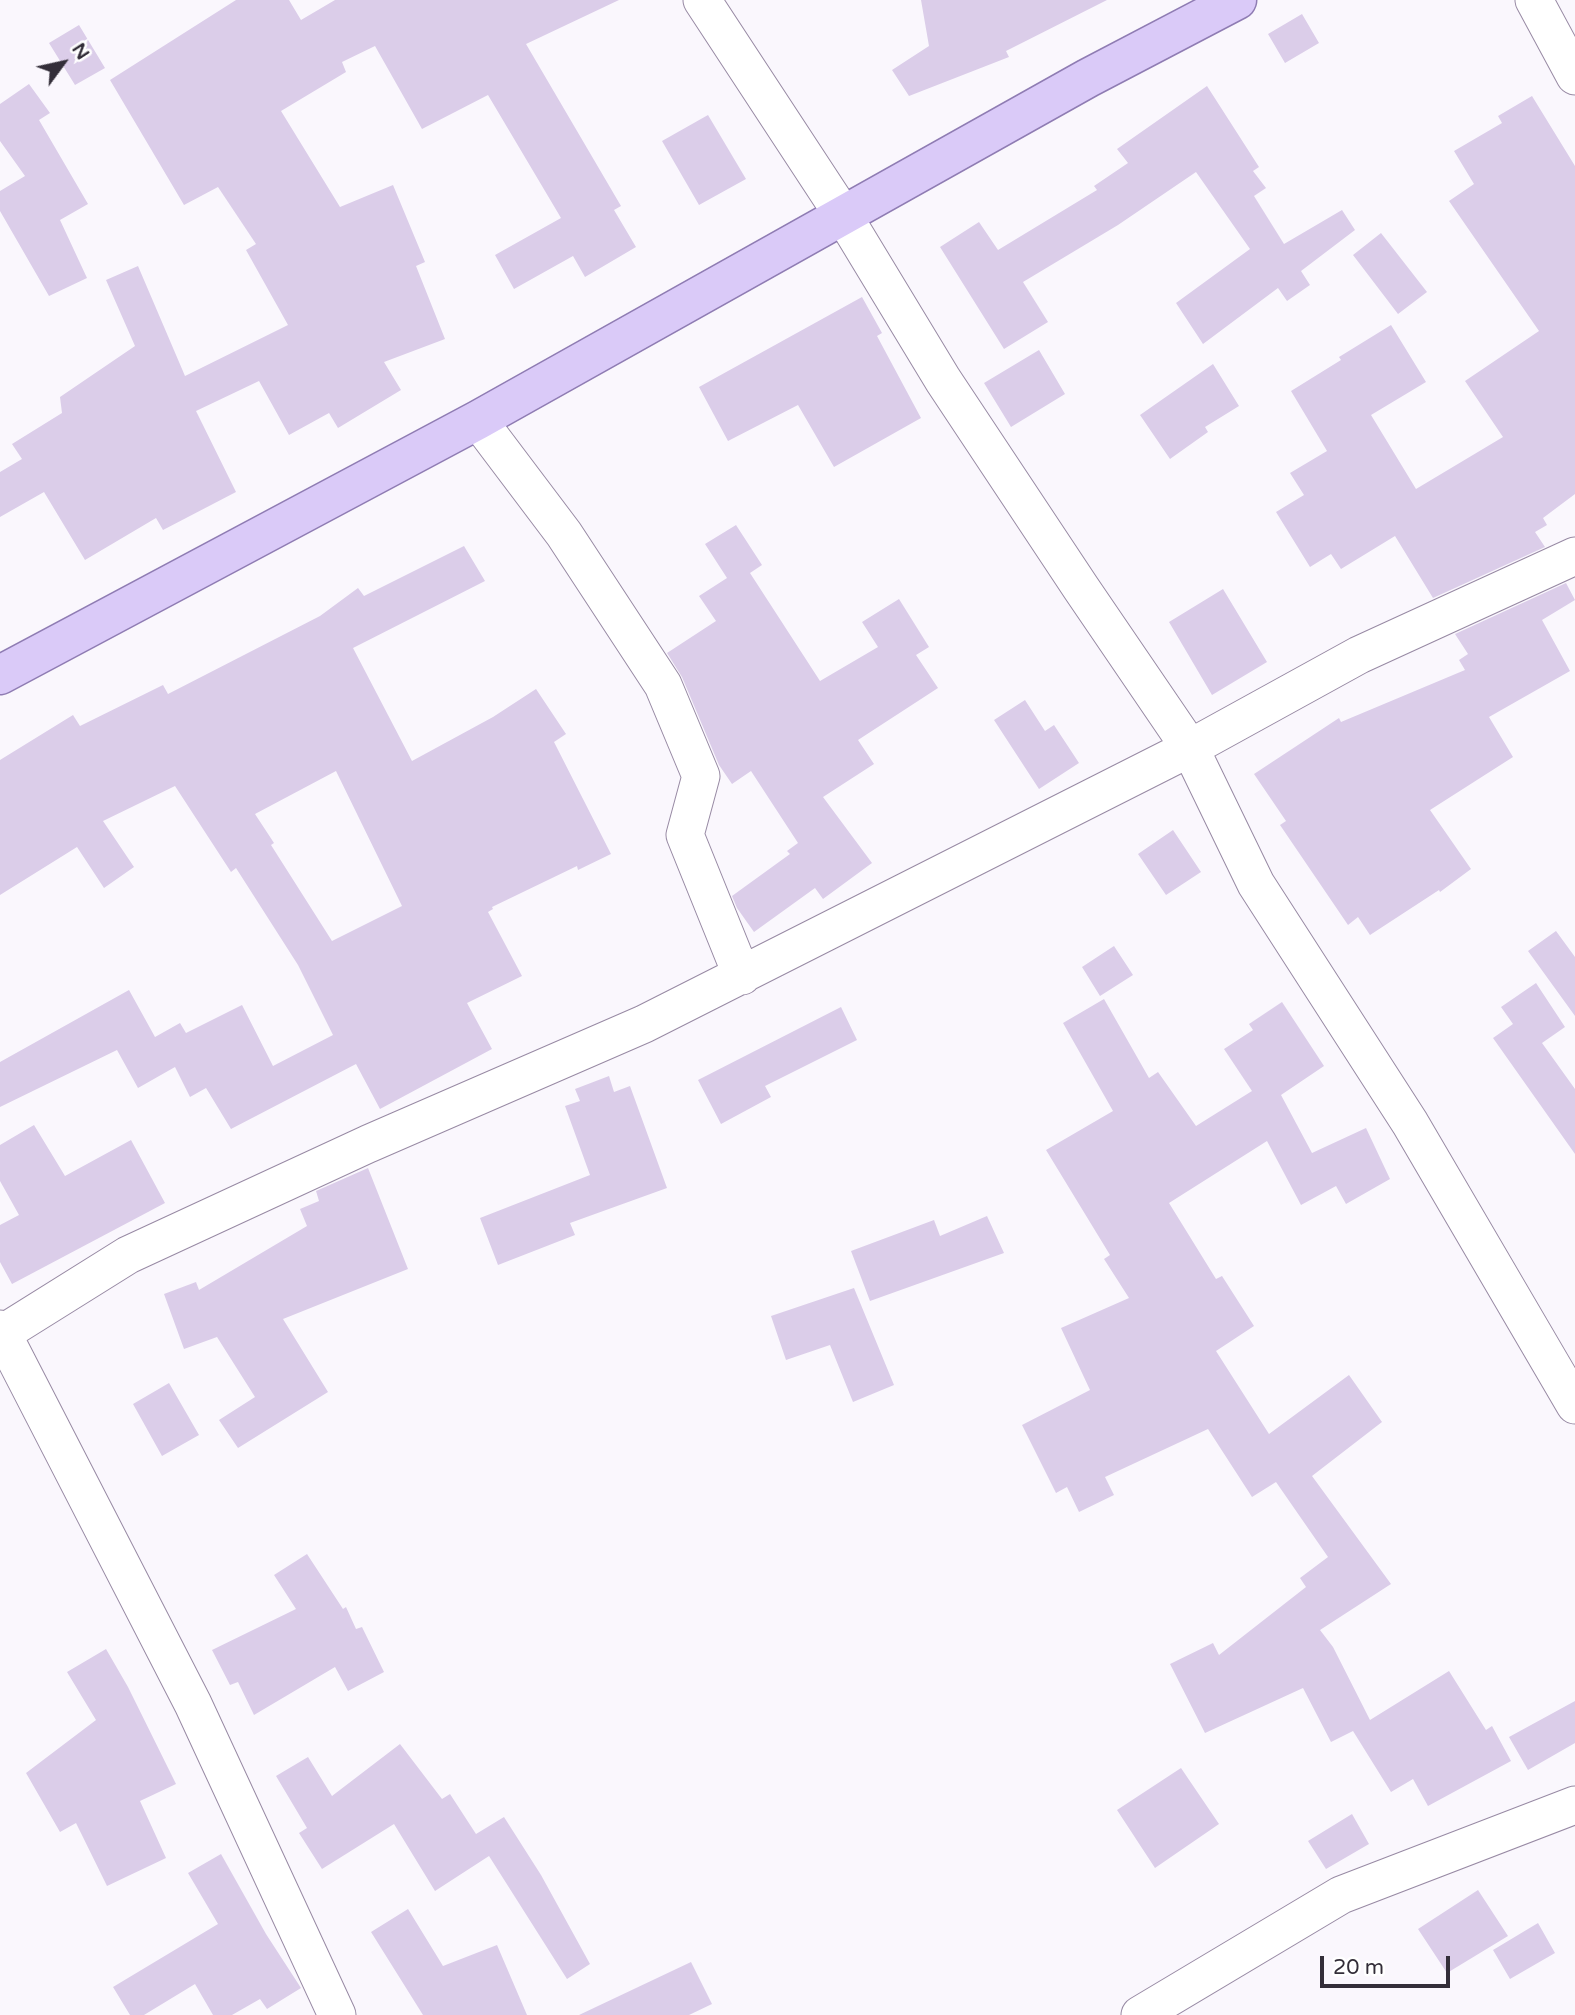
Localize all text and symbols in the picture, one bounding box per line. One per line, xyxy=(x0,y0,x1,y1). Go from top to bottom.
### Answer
north arrow xyxy=(28,28,98,98)
text: N xyxy=(67,39,94,64)
scale bar xyxy=(1323,1941,1452,1985)
text: 20 m xyxy=(1333,1955,1384,1980)

